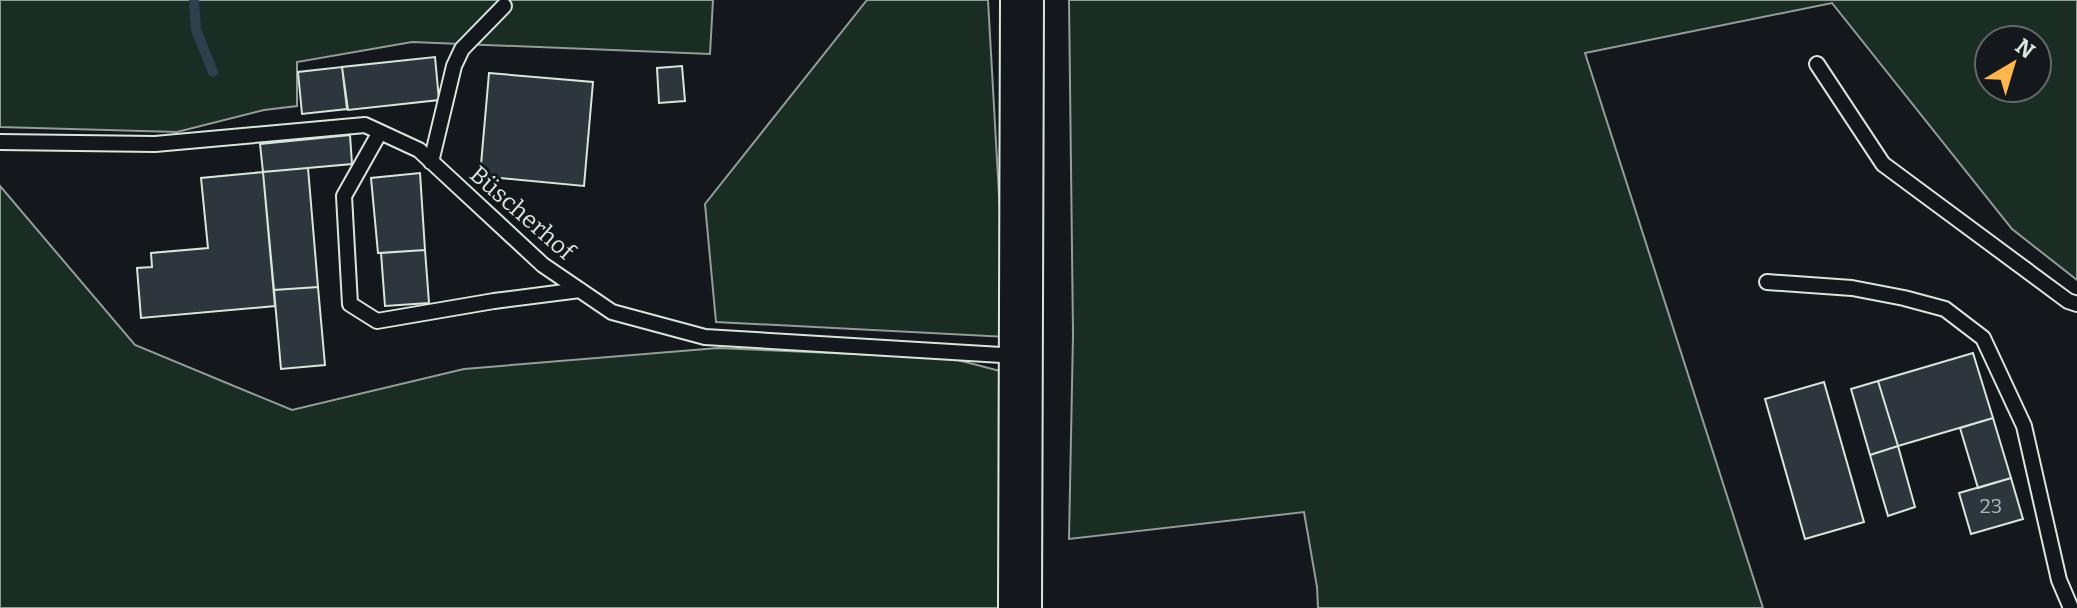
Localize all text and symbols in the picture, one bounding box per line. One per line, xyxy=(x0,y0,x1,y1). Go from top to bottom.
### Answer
north arrow xyxy=(1973,24,2053,104)
text: N xyxy=(2010,33,2040,65)
street label: Büscherhof xyxy=(464,160,581,267)
house number: 23 xyxy=(1980,494,2002,518)

